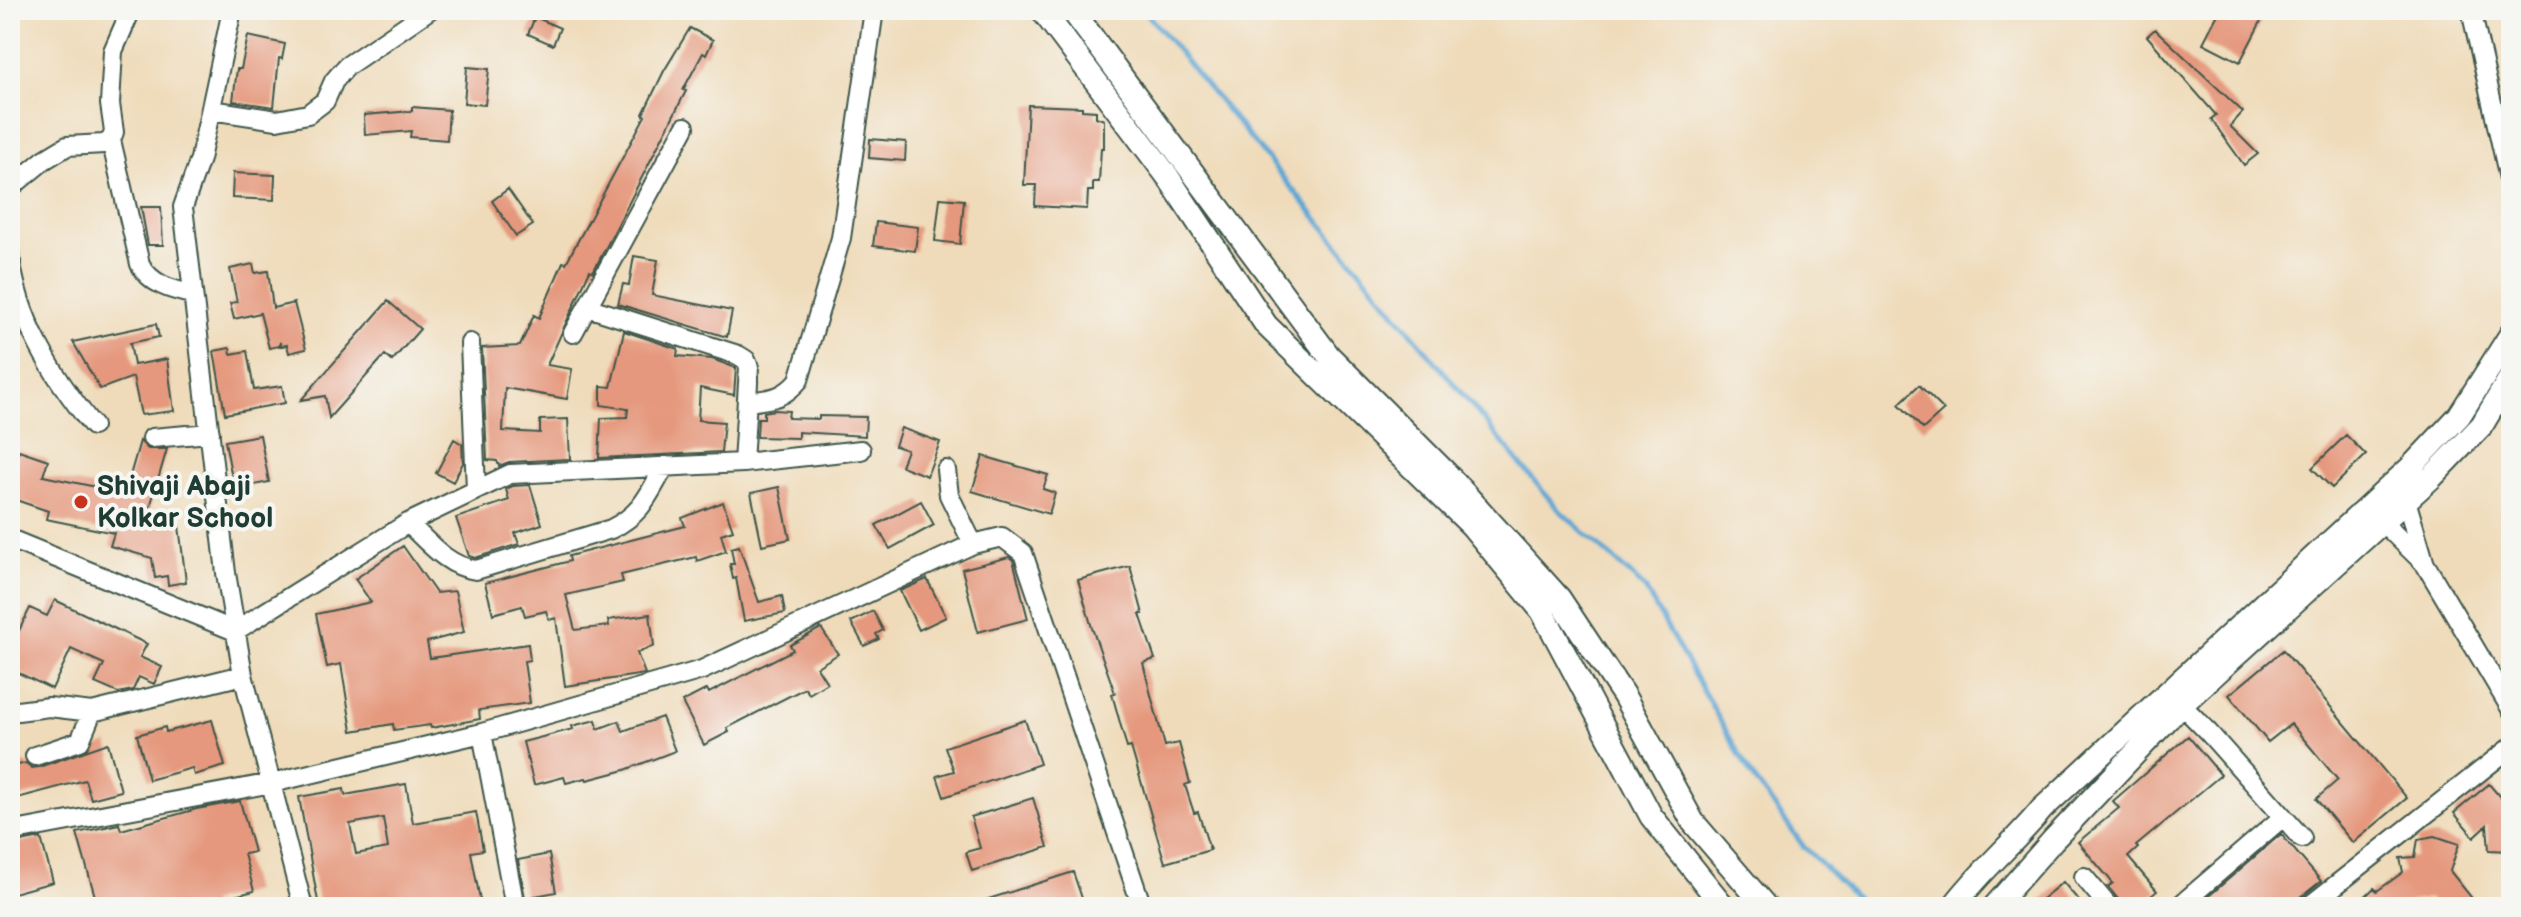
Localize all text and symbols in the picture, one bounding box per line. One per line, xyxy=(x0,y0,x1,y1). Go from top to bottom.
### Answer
place label: Shivaji Abaji Kolkar School xyxy=(97,470,273,535)
marker: Shivaji Abaji Kolkar School xyxy=(72,493,90,511)

